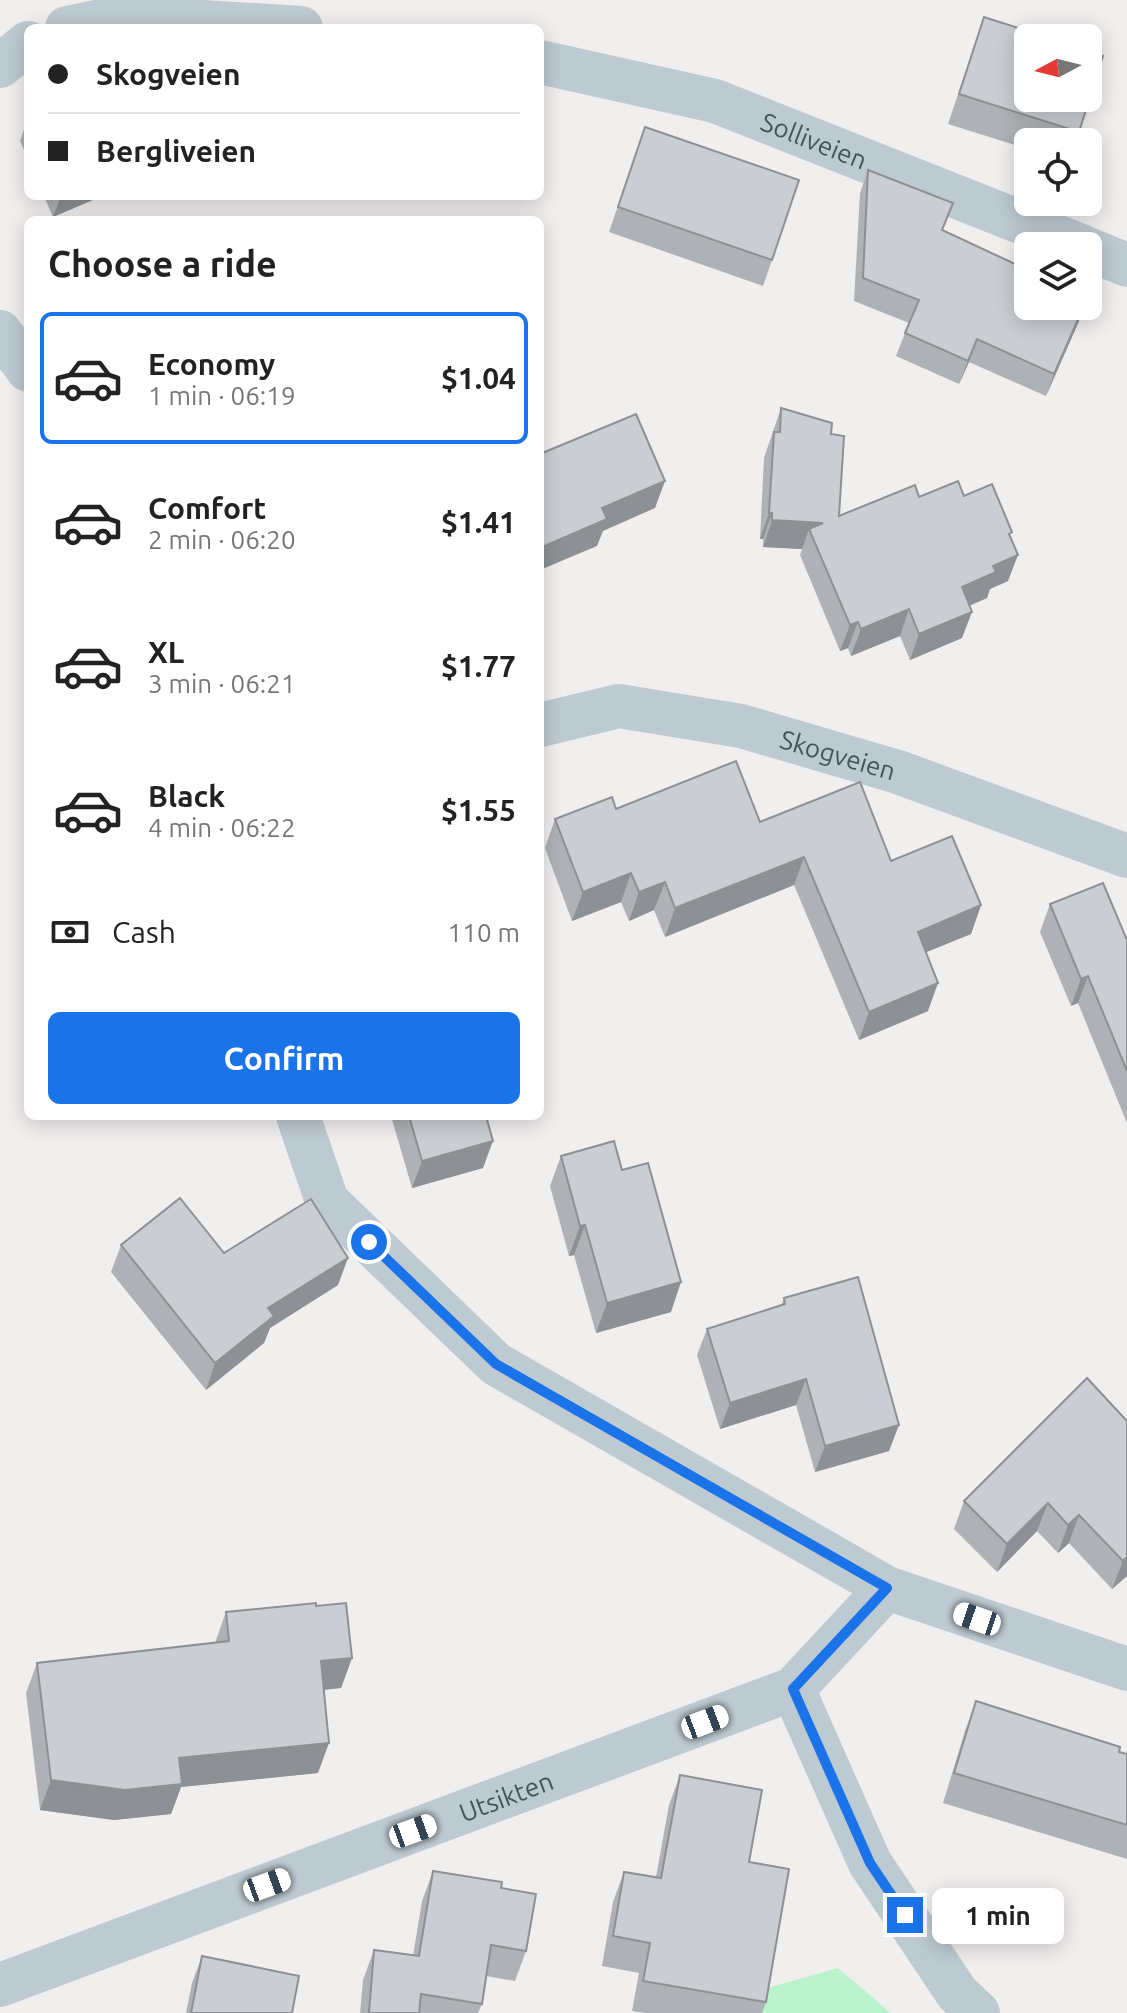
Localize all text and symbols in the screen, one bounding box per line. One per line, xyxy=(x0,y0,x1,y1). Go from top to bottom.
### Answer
north arrow xyxy=(1014,24,1102,112)
map controls xyxy=(1014,24,1102,320)
text: Skogveien xyxy=(96,57,240,91)
street label: Solliveien xyxy=(757,106,871,174)
button: locate xyxy=(1014,128,1102,216)
text: Bergliveien xyxy=(96,134,256,168)
button: layers xyxy=(1014,232,1102,320)
text: Choose a ride xyxy=(48,243,277,284)
icon: car xyxy=(52,342,124,414)
text: Economy xyxy=(148,347,275,381)
text: $1.04 xyxy=(441,361,516,395)
text: 1 min · 06:19 xyxy=(148,381,296,410)
icon: car xyxy=(52,486,124,558)
text: Comfort xyxy=(148,491,266,525)
text: $1.41 xyxy=(441,505,516,539)
text: 2 min · 06:20 xyxy=(148,525,296,554)
icon: car xyxy=(52,630,124,702)
text: XL xyxy=(148,635,184,669)
text: $1.77 xyxy=(441,649,516,683)
text: 3 min · 06:21 xyxy=(148,669,296,698)
street label: Skogveien xyxy=(777,724,899,785)
icon: car xyxy=(52,774,124,846)
text: Black xyxy=(148,779,225,813)
text: $1.55 xyxy=(441,793,516,827)
text: 4 min · 06:22 xyxy=(148,813,296,842)
icon: cash xyxy=(48,910,92,954)
text: Cash xyxy=(112,915,176,949)
text: 110 m xyxy=(448,918,520,947)
button: Confirm xyxy=(48,1012,520,1104)
route start xyxy=(351,1224,387,1260)
car xyxy=(950,1600,1004,1638)
car xyxy=(678,1702,732,1742)
street label: Utsikten xyxy=(455,1765,557,1827)
car xyxy=(386,1812,440,1850)
car xyxy=(240,1866,294,1904)
callout: 1 min xyxy=(933,1887,1065,1943)
route end xyxy=(887,1897,923,1933)
text: 1 min xyxy=(965,1901,1031,1930)

